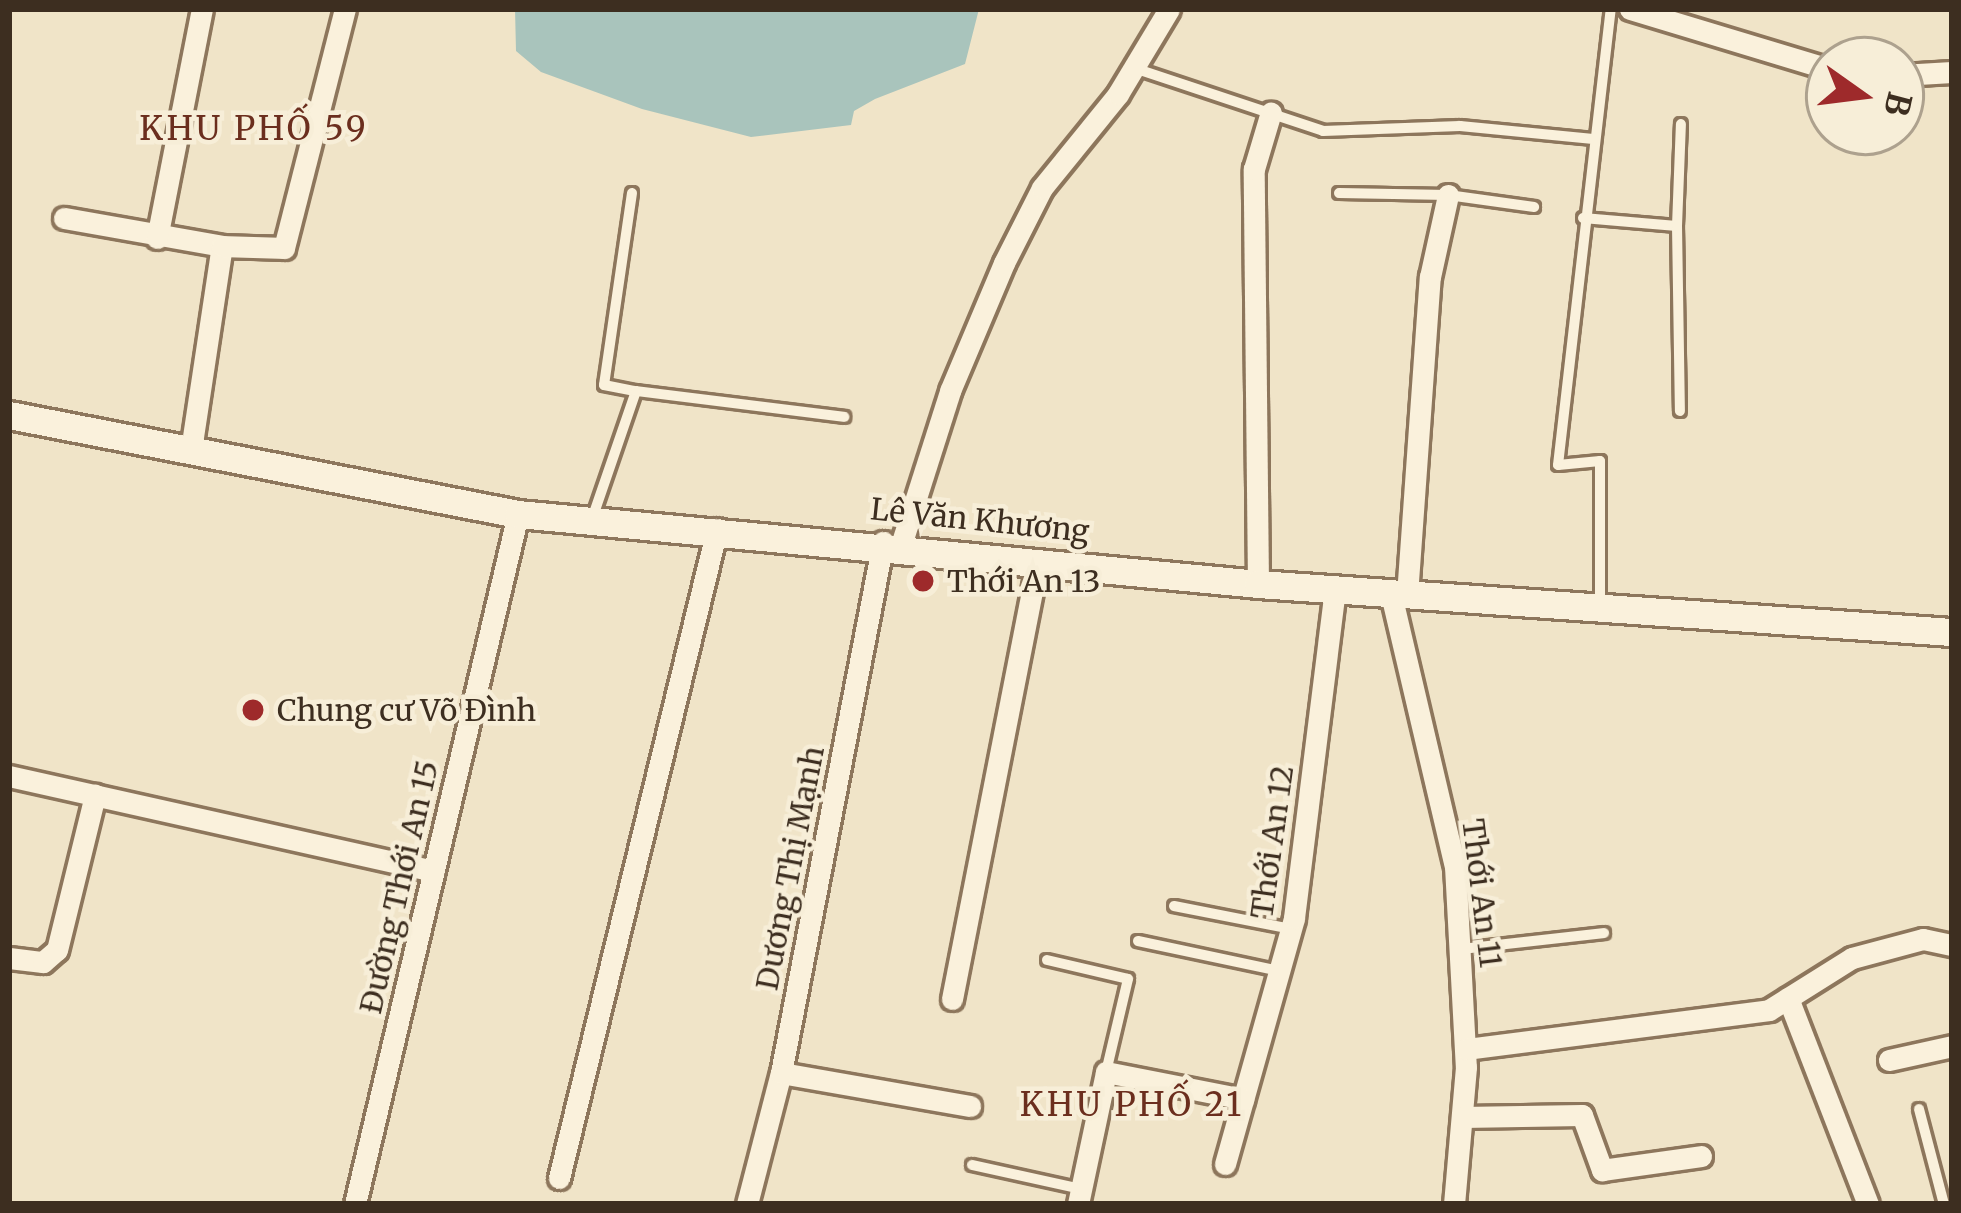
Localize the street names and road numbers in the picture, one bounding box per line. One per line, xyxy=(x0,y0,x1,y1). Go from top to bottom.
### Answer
street label: Lê Văn Khương xyxy=(869,491,1091,549)
street label: Dương Thị Mạnh xyxy=(749,743,831,993)
street label: Đường Thới An 15 xyxy=(352,757,446,1017)
street label: Thới An 12 xyxy=(1243,763,1301,921)
street label: Thới An 11 xyxy=(1455,817,1509,969)

